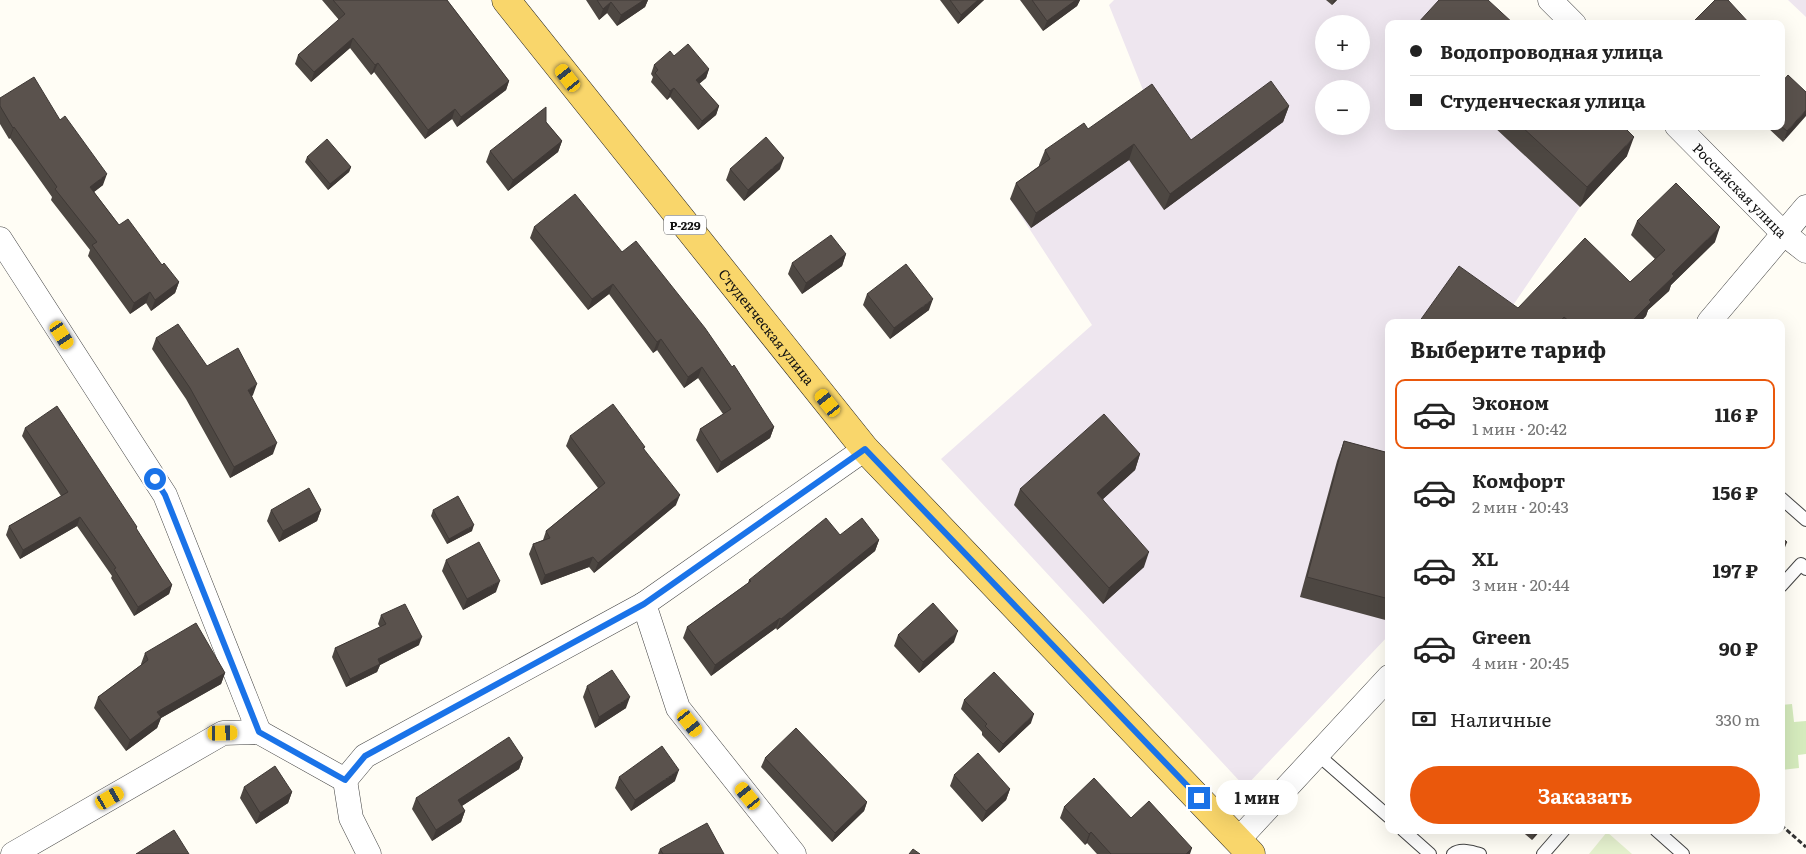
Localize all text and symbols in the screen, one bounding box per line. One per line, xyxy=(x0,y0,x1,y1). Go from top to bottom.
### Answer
map controls xyxy=(1315,15,1370,135)
button: + xyxy=(1315,15,1370,70)
text: Водопроводная улица xyxy=(1440,37,1663,65)
car xyxy=(552,62,583,94)
button: − xyxy=(1315,80,1370,135)
text: Студенческая улица xyxy=(1440,86,1646,114)
street label: Российская улица xyxy=(1689,138,1792,242)
road number: Р-229 xyxy=(664,216,706,234)
street label: Студенческая улица xyxy=(714,264,820,389)
car xyxy=(47,318,76,352)
text: Выберите тариф xyxy=(1410,332,1606,365)
car xyxy=(812,387,843,419)
text: Эконом xyxy=(1472,388,1549,416)
icon: car xyxy=(1412,392,1457,437)
text: 116 ₽ xyxy=(1715,400,1758,428)
text: 1 мин · 20:42 xyxy=(1472,416,1567,440)
text: Комфорт xyxy=(1472,466,1565,494)
route start xyxy=(144,468,166,490)
icon: car xyxy=(1412,470,1457,515)
text: 156 ₽ xyxy=(1712,478,1758,506)
text: 2 мин · 20:43 xyxy=(1472,494,1569,518)
text: XL xyxy=(1472,544,1499,572)
icon: car xyxy=(1412,548,1457,593)
text: 197 ₽ xyxy=(1713,556,1758,584)
text: 3 мин · 20:44 xyxy=(1472,572,1570,596)
text: Green xyxy=(1472,622,1531,650)
icon: car xyxy=(1412,626,1457,671)
text: 90 ₽ xyxy=(1719,634,1758,662)
text: 4 мин · 20:45 xyxy=(1472,650,1569,674)
icon: cash xyxy=(1410,705,1438,733)
text: Наличные xyxy=(1450,705,1551,733)
car xyxy=(674,707,705,739)
text: 330 m xyxy=(1715,707,1760,731)
car xyxy=(207,725,238,741)
button: Заказать xyxy=(1410,766,1760,824)
car xyxy=(732,780,763,812)
callout: 1 мин xyxy=(1216,780,1299,816)
car xyxy=(93,784,126,812)
text: 1 мин xyxy=(1235,785,1279,809)
route end xyxy=(1188,787,1210,809)

